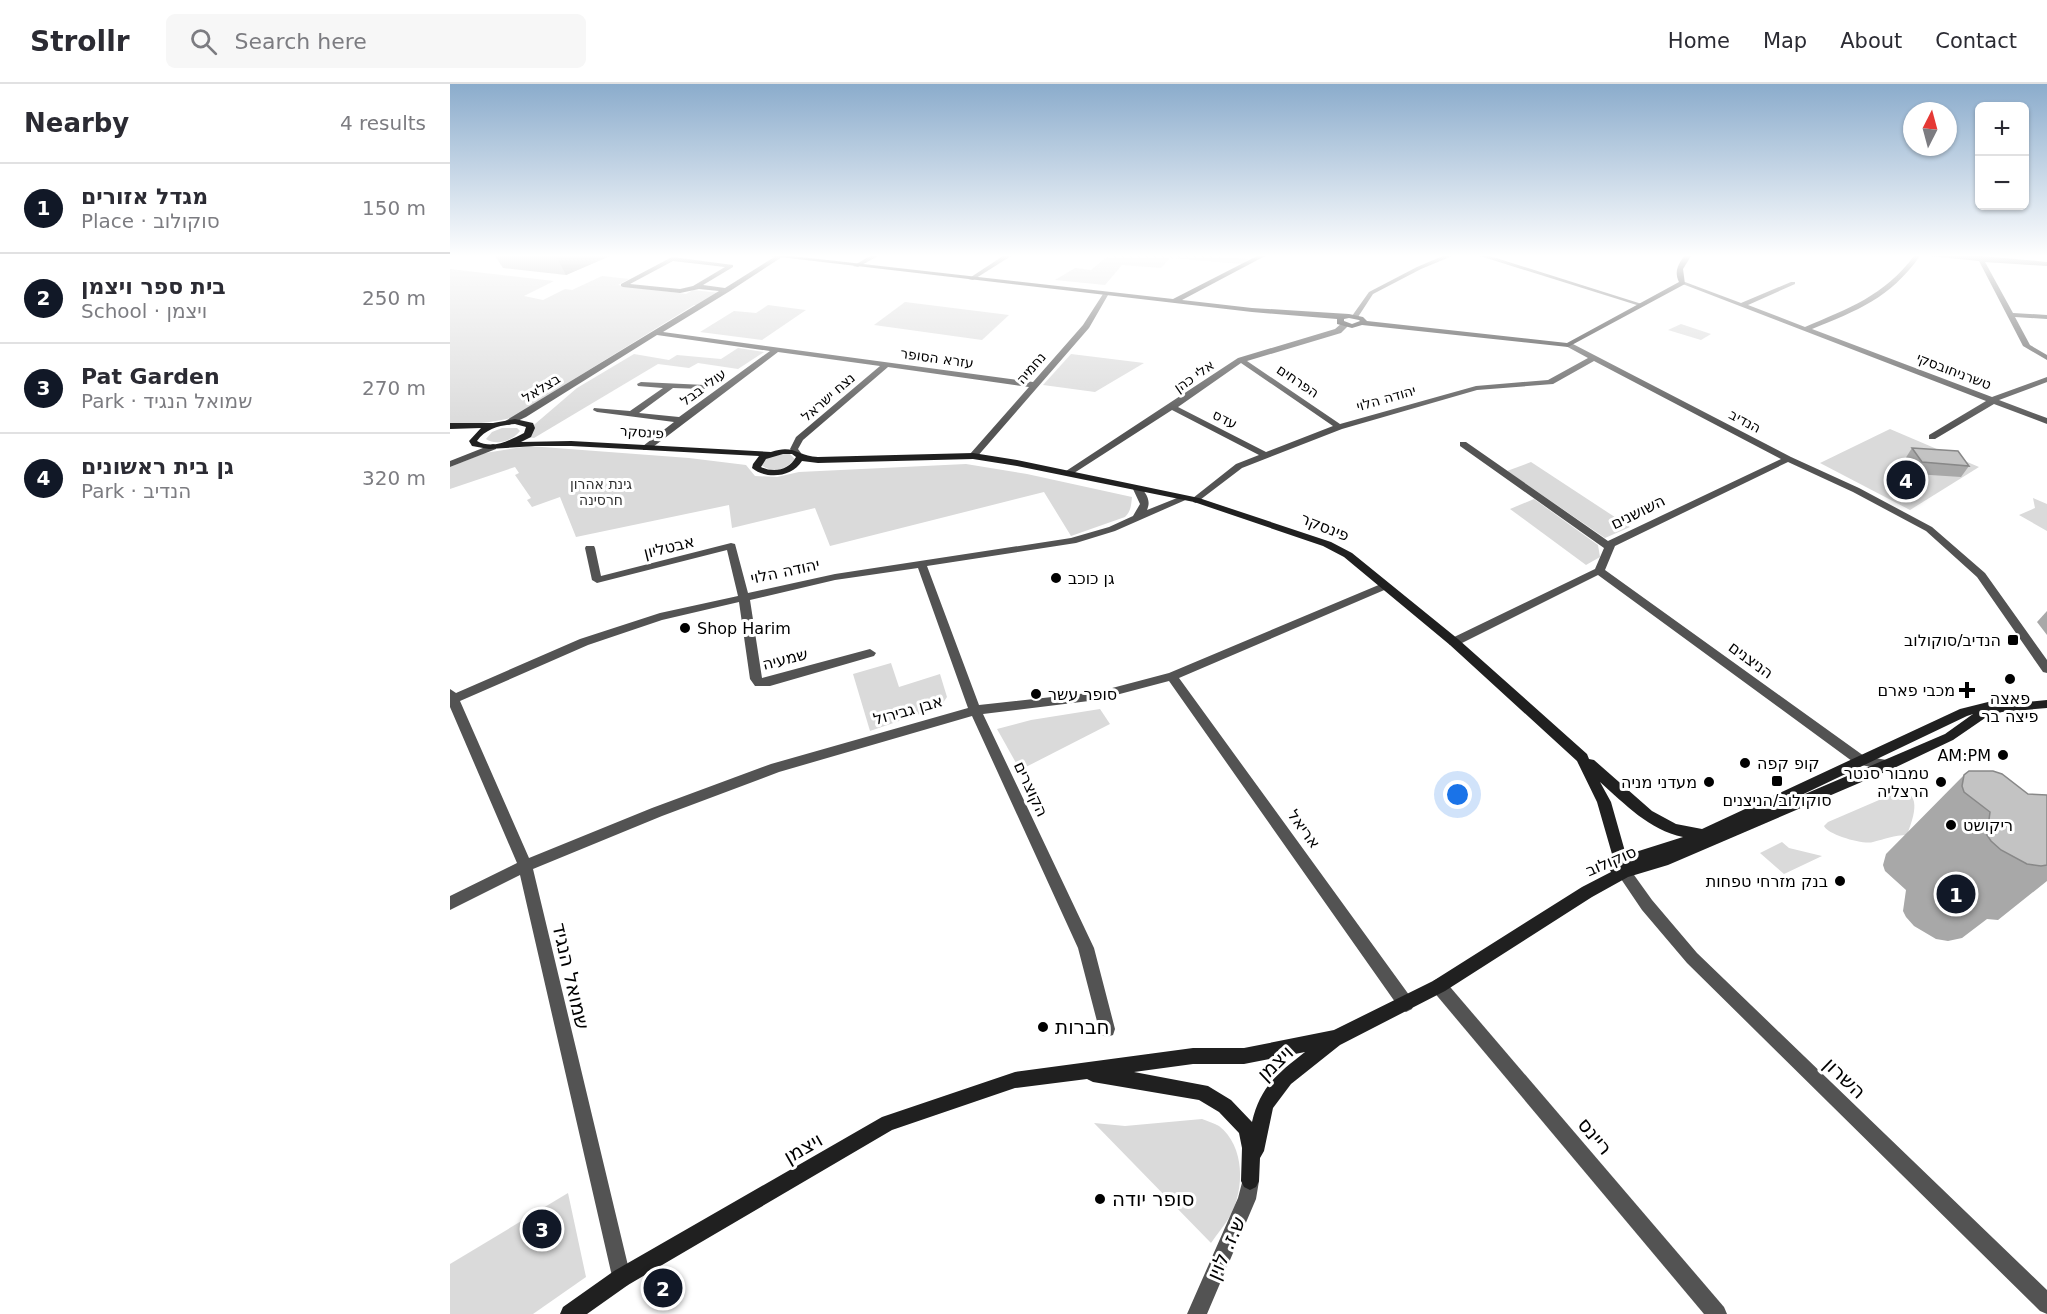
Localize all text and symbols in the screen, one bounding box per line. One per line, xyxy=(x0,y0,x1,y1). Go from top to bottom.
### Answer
search box xyxy=(166,14,586,68)
text: Strollr xyxy=(30,25,130,58)
icon: search xyxy=(187,25,220,58)
text: Search here xyxy=(235,29,367,54)
text: Home xyxy=(1668,29,1730,53)
text: Map xyxy=(1763,29,1807,53)
text: About xyxy=(1840,29,1902,53)
text: Contact xyxy=(1935,29,2017,53)
north arrow xyxy=(1903,102,1957,156)
map controls xyxy=(1975,102,2029,210)
button: + xyxy=(1975,102,2029,156)
text: Nearby xyxy=(24,108,129,138)
text: 4 results xyxy=(340,111,426,135)
button: − xyxy=(1975,156,2029,210)
text: מגדל אזורים xyxy=(81,184,208,209)
text: 1 xyxy=(37,196,50,220)
text: 150 m xyxy=(362,196,426,220)
text: Place · סוקולוב xyxy=(81,209,220,233)
text: בית ספר ויצמן xyxy=(81,274,226,299)
text: 2 xyxy=(37,286,50,310)
text: 250 m xyxy=(362,286,426,310)
text: School · ויצמן xyxy=(81,299,207,323)
street label: עזרא הסופר xyxy=(899,345,975,371)
street label: נחמיה xyxy=(1013,349,1049,387)
street label: טשרניחובסקי xyxy=(1914,349,1994,393)
street label: אלי כהן xyxy=(1171,356,1217,396)
street label: הפרחים xyxy=(1274,361,1322,401)
text: Pat Garden xyxy=(81,364,220,389)
street label: עולי בבל xyxy=(677,365,729,409)
street label: נצח ישראל xyxy=(798,369,858,425)
street label: בצלאל xyxy=(519,370,563,406)
text: 3 xyxy=(37,376,50,400)
text: 270 m xyxy=(362,376,426,400)
street label: יהודה הלוי xyxy=(1354,382,1418,414)
text: Park · שמואל הנגיד xyxy=(81,389,252,413)
street label: עדס xyxy=(1210,406,1240,432)
street label: הנדיב xyxy=(1726,406,1764,436)
street label: פינסקר xyxy=(619,422,665,442)
text: גן בית ראשונים xyxy=(81,454,234,479)
pin: 4 xyxy=(1886,458,1926,502)
text: 4 xyxy=(37,466,50,490)
text: 320 m xyxy=(362,466,426,490)
park label: גינת אהרון חרסינה xyxy=(570,476,632,508)
text: Park · הנדיב xyxy=(81,479,191,503)
street label: השושנים xyxy=(1608,491,1668,533)
street label: פינסקר xyxy=(1298,509,1352,545)
street label: אבטליון xyxy=(642,532,696,562)
street label: יהודה הלוי xyxy=(749,554,821,588)
place label: גן כוכב xyxy=(1068,569,1115,588)
marker: גן כוכב xyxy=(1049,571,1063,585)
place label: Shop Harim xyxy=(697,619,791,638)
marker: Shop Harim xyxy=(678,621,692,635)
place label: הנדיב/סוקולוב xyxy=(1904,631,2001,650)
marker: הנדיב/סוקולוב xyxy=(2006,633,2020,647)
street label: הניצנים xyxy=(1725,637,1777,683)
street label: שמעיה xyxy=(760,644,810,674)
marker: פאצה פיצה בר xyxy=(2003,672,2017,686)
place label: מכבי פארם xyxy=(1877,681,1955,700)
marker: מכבי פארם xyxy=(1960,683,1974,697)
place label: סופר עשר xyxy=(1048,685,1117,704)
marker: סופר עשר xyxy=(1029,687,1043,701)
place label: פאצה פיצה בר xyxy=(1982,689,2038,726)
street label: אבן גבירול xyxy=(871,691,945,729)
place label: AM:PM xyxy=(1937,746,1991,765)
marker: AM:PM xyxy=(1996,748,2010,762)
place label: קופ קפה xyxy=(1757,754,1820,773)
marker: קופ קפה xyxy=(1738,756,1752,770)
street label: הקוצרים xyxy=(1010,758,1052,820)
place label: טמבור סנטר הרצליה xyxy=(1844,764,1929,801)
place label: מעדני מניה xyxy=(1621,773,1697,792)
marker: סוקולוב/הניצנים xyxy=(1770,774,1784,788)
marker: מעדני מניה xyxy=(1702,775,1716,789)
marker: טמבור סנטר הרצליה xyxy=(1934,775,1948,789)
your location xyxy=(1443,780,1472,809)
place label: סוקולוב/הניצנים xyxy=(1722,791,1832,810)
street label: אריאל xyxy=(1284,806,1324,852)
place label: ריקושט xyxy=(1963,816,2013,835)
marker: ריקושט xyxy=(1944,818,1958,832)
street label: סוקולוב xyxy=(1583,842,1639,880)
place label: בנק מזרחי טפחות xyxy=(1706,872,1828,891)
pin: 1 xyxy=(1936,872,1976,916)
marker: בנק מזרחי טפחות xyxy=(1833,874,1847,888)
street label: שמואל הנגיד xyxy=(547,920,595,1032)
place label: חברות xyxy=(1055,1015,1110,1039)
marker: חברות xyxy=(1036,1020,1050,1034)
street label: ויצמן xyxy=(1252,1040,1298,1086)
street label: השרון xyxy=(1819,1052,1871,1104)
street label: ריינס xyxy=(1573,1112,1617,1160)
street label: ויצמן xyxy=(779,1127,827,1169)
place label: סופר יודה xyxy=(1112,1187,1194,1211)
marker: סופר יודה xyxy=(1093,1192,1107,1206)
pin: 3 xyxy=(522,1206,562,1252)
street label: ש.ז. לוין xyxy=(1201,1213,1251,1283)
pin: 2 xyxy=(644,1266,682,1310)

